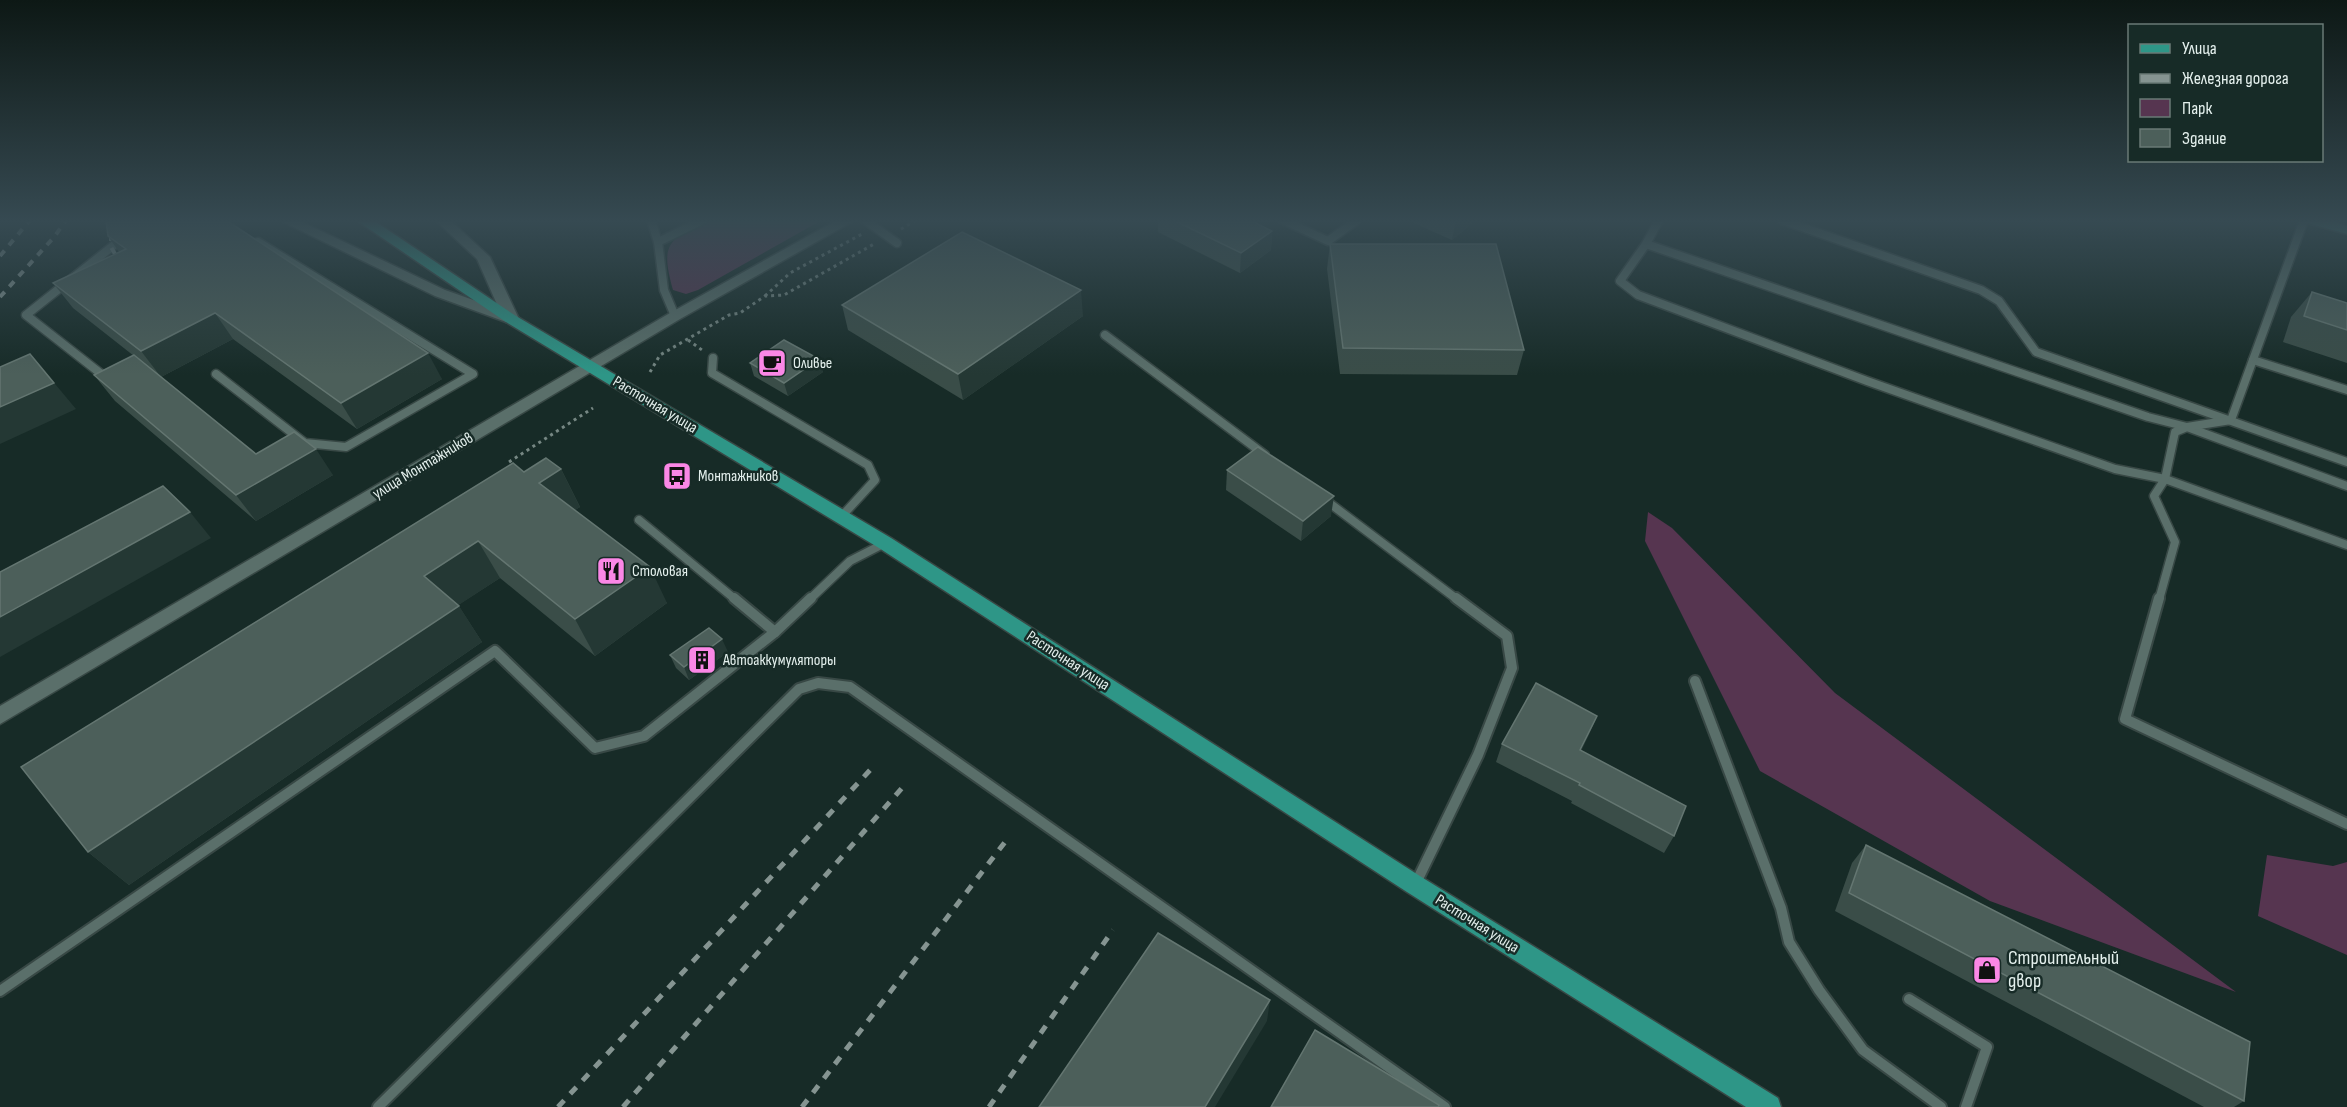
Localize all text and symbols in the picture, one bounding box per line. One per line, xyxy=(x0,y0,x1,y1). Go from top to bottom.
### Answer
legend xyxy=(2128,24,2323,162)
text: Улица xyxy=(2182,38,2217,59)
text: Железная дорога xyxy=(2182,68,2289,89)
text: Парк xyxy=(2182,98,2213,119)
text: Здание xyxy=(2182,128,2227,149)
cafe icon: Оливье xyxy=(756,347,788,379)
place label: Оливье xyxy=(793,354,832,373)
street label: Расточная улица xyxy=(609,372,701,438)
street label: улица Монтажников xyxy=(369,428,477,504)
bus stop icon: Монтажников xyxy=(661,460,693,492)
place label: Монтажников xyxy=(698,467,778,486)
restaurant icon: Столовая xyxy=(595,555,627,587)
place label: Столовая xyxy=(632,562,688,581)
street label: Расточная улица xyxy=(1023,627,1113,695)
building icon: Автоаккумуляторы xyxy=(686,644,718,676)
place label: Автоаккумуляторы xyxy=(722,651,836,670)
street label: Расточная улица xyxy=(1432,891,1522,957)
place label: Строительный двор xyxy=(2008,946,2119,993)
shop icon: Строительный двор xyxy=(1971,954,2003,986)

